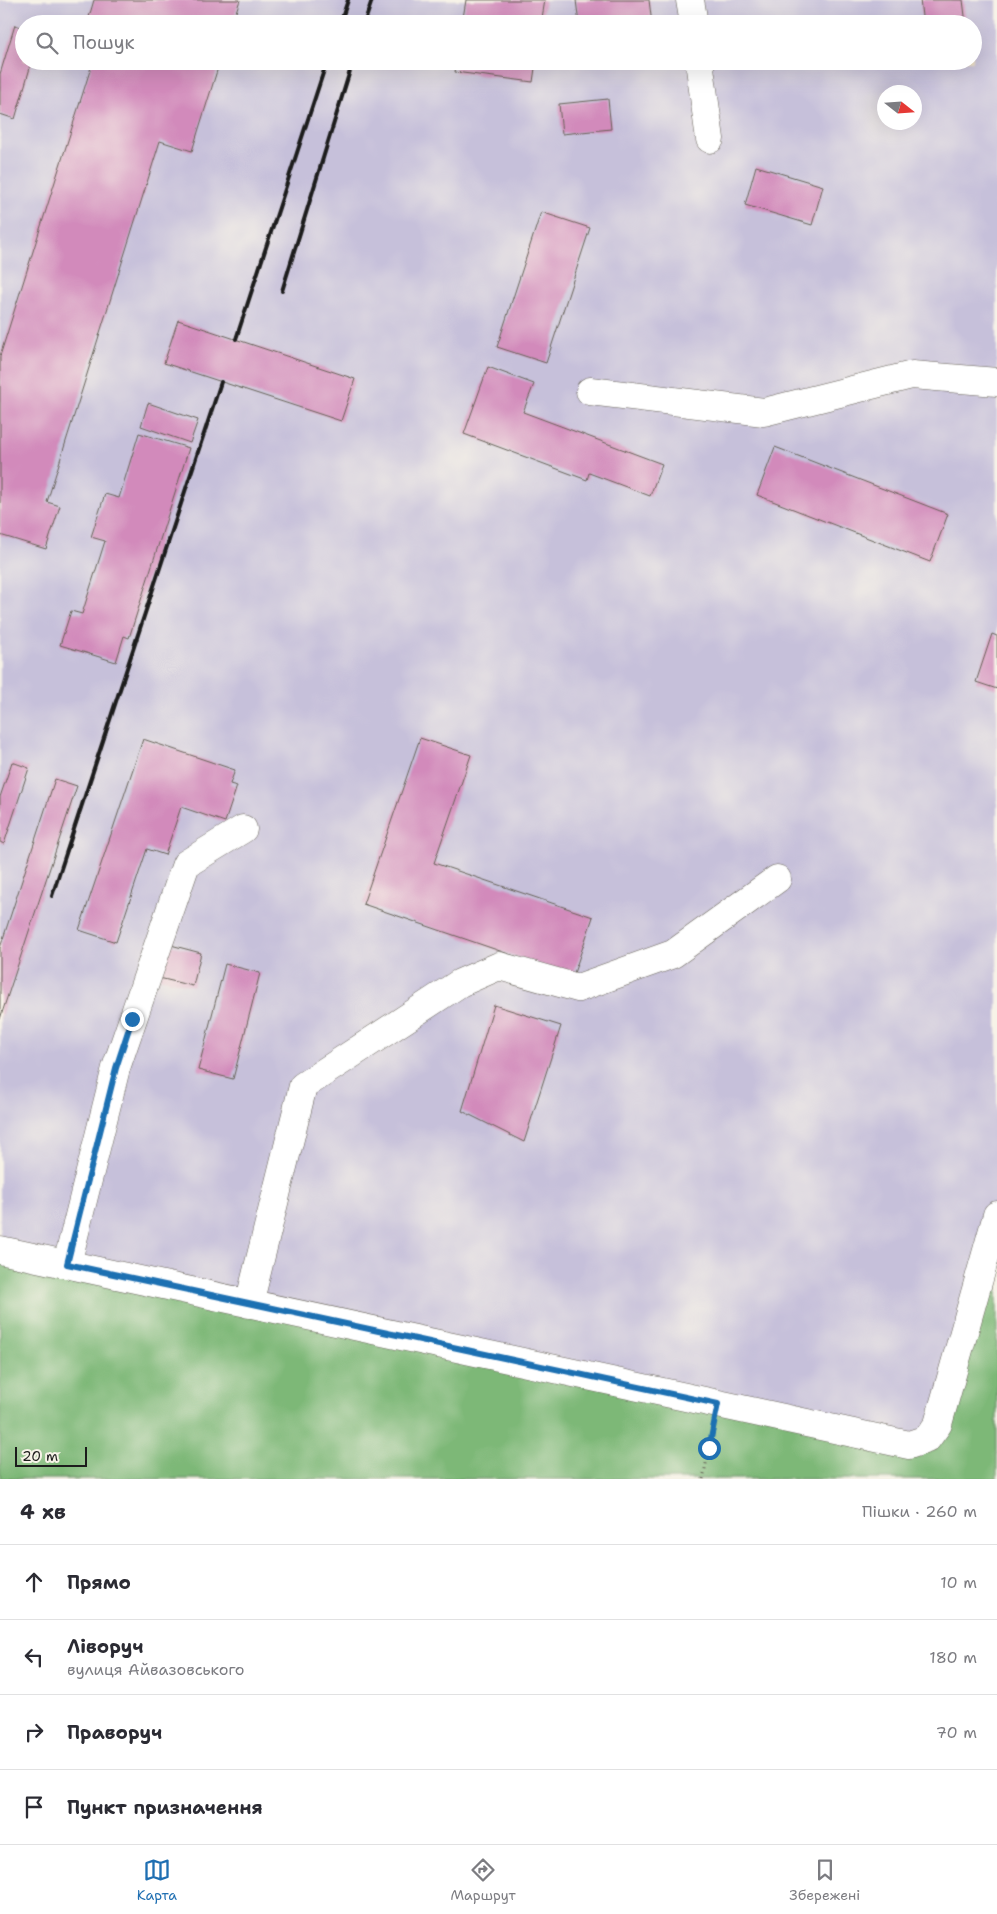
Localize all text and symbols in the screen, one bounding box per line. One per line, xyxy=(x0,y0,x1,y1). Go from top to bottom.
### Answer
search box xyxy=(15,15,982,70)
icon: search xyxy=(33,29,61,57)
text: Пошук xyxy=(73,30,135,55)
north arrow xyxy=(877,85,922,130)
route end xyxy=(121,1008,144,1031)
route start xyxy=(698,1437,721,1460)
scale bar xyxy=(15,1444,88,1467)
text: 20 m xyxy=(22,1447,58,1465)
text: 4 хв xyxy=(20,1498,66,1526)
text: Пішки · 260 m xyxy=(862,1501,977,1522)
icon: ahead xyxy=(20,1568,48,1596)
text: Прямо xyxy=(67,1570,131,1595)
text: 10 m xyxy=(940,1572,977,1593)
text: Ліворуч xyxy=(67,1634,143,1659)
icon: left xyxy=(20,1643,48,1671)
text: 180 m xyxy=(929,1647,977,1668)
text: вулиця Айвазовського xyxy=(67,1659,244,1680)
icon: right xyxy=(20,1718,48,1746)
text: Праворуч xyxy=(67,1720,162,1745)
text: 70 m xyxy=(936,1722,977,1743)
icon: arrive xyxy=(20,1793,48,1821)
text: Пункт призначення xyxy=(67,1795,263,1820)
tab: Карта xyxy=(137,1856,177,1904)
tab: Маршрут xyxy=(450,1856,516,1904)
tab: Збережені xyxy=(789,1856,860,1904)

